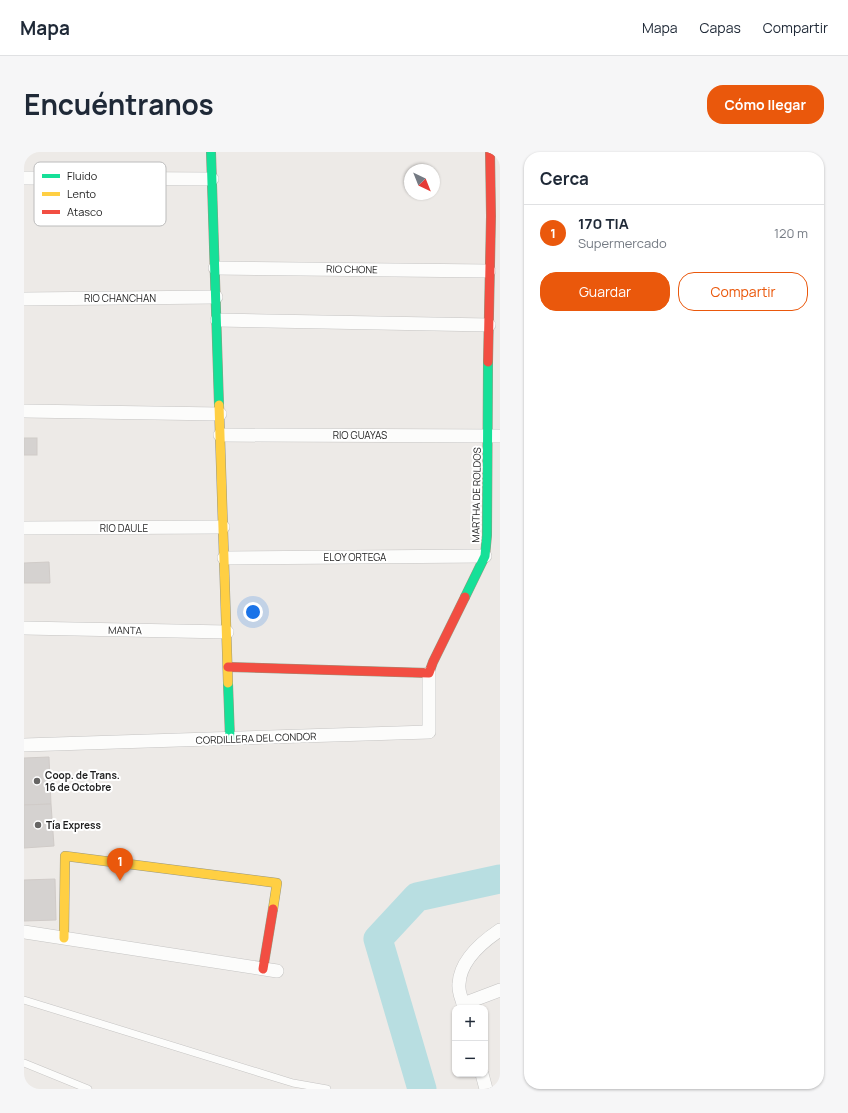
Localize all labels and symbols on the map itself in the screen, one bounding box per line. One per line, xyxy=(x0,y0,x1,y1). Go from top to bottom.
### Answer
legend xyxy=(34,162,166,226)
north arrow xyxy=(404,164,440,200)
text: Fluido xyxy=(67,168,98,183)
text: Lento xyxy=(67,186,97,201)
text: Atasco xyxy=(67,204,103,219)
street label: RIO CHONE xyxy=(326,262,378,276)
street label: RIO CHANCHAN xyxy=(84,291,156,305)
street label: RIO GUAYAS xyxy=(333,428,387,442)
street label: MARTHA DE ROLDOS xyxy=(468,447,484,543)
street label: RIO DAULE xyxy=(100,521,148,535)
street label: ELOY ORTEGA xyxy=(324,550,387,564)
your location xyxy=(243,602,263,622)
street label: MANTA xyxy=(108,623,143,637)
street label: CORDILLERA DEL CONDOR xyxy=(195,729,317,747)
place label: Coop. de Trans. 16 de Octobre xyxy=(45,768,120,794)
marker: Coop. de Trans. 16 de Octobre xyxy=(32,776,42,786)
place label: Tía Express xyxy=(46,818,102,832)
marker: Tía Express xyxy=(33,820,43,830)
pin: 1 xyxy=(107,848,133,881)

